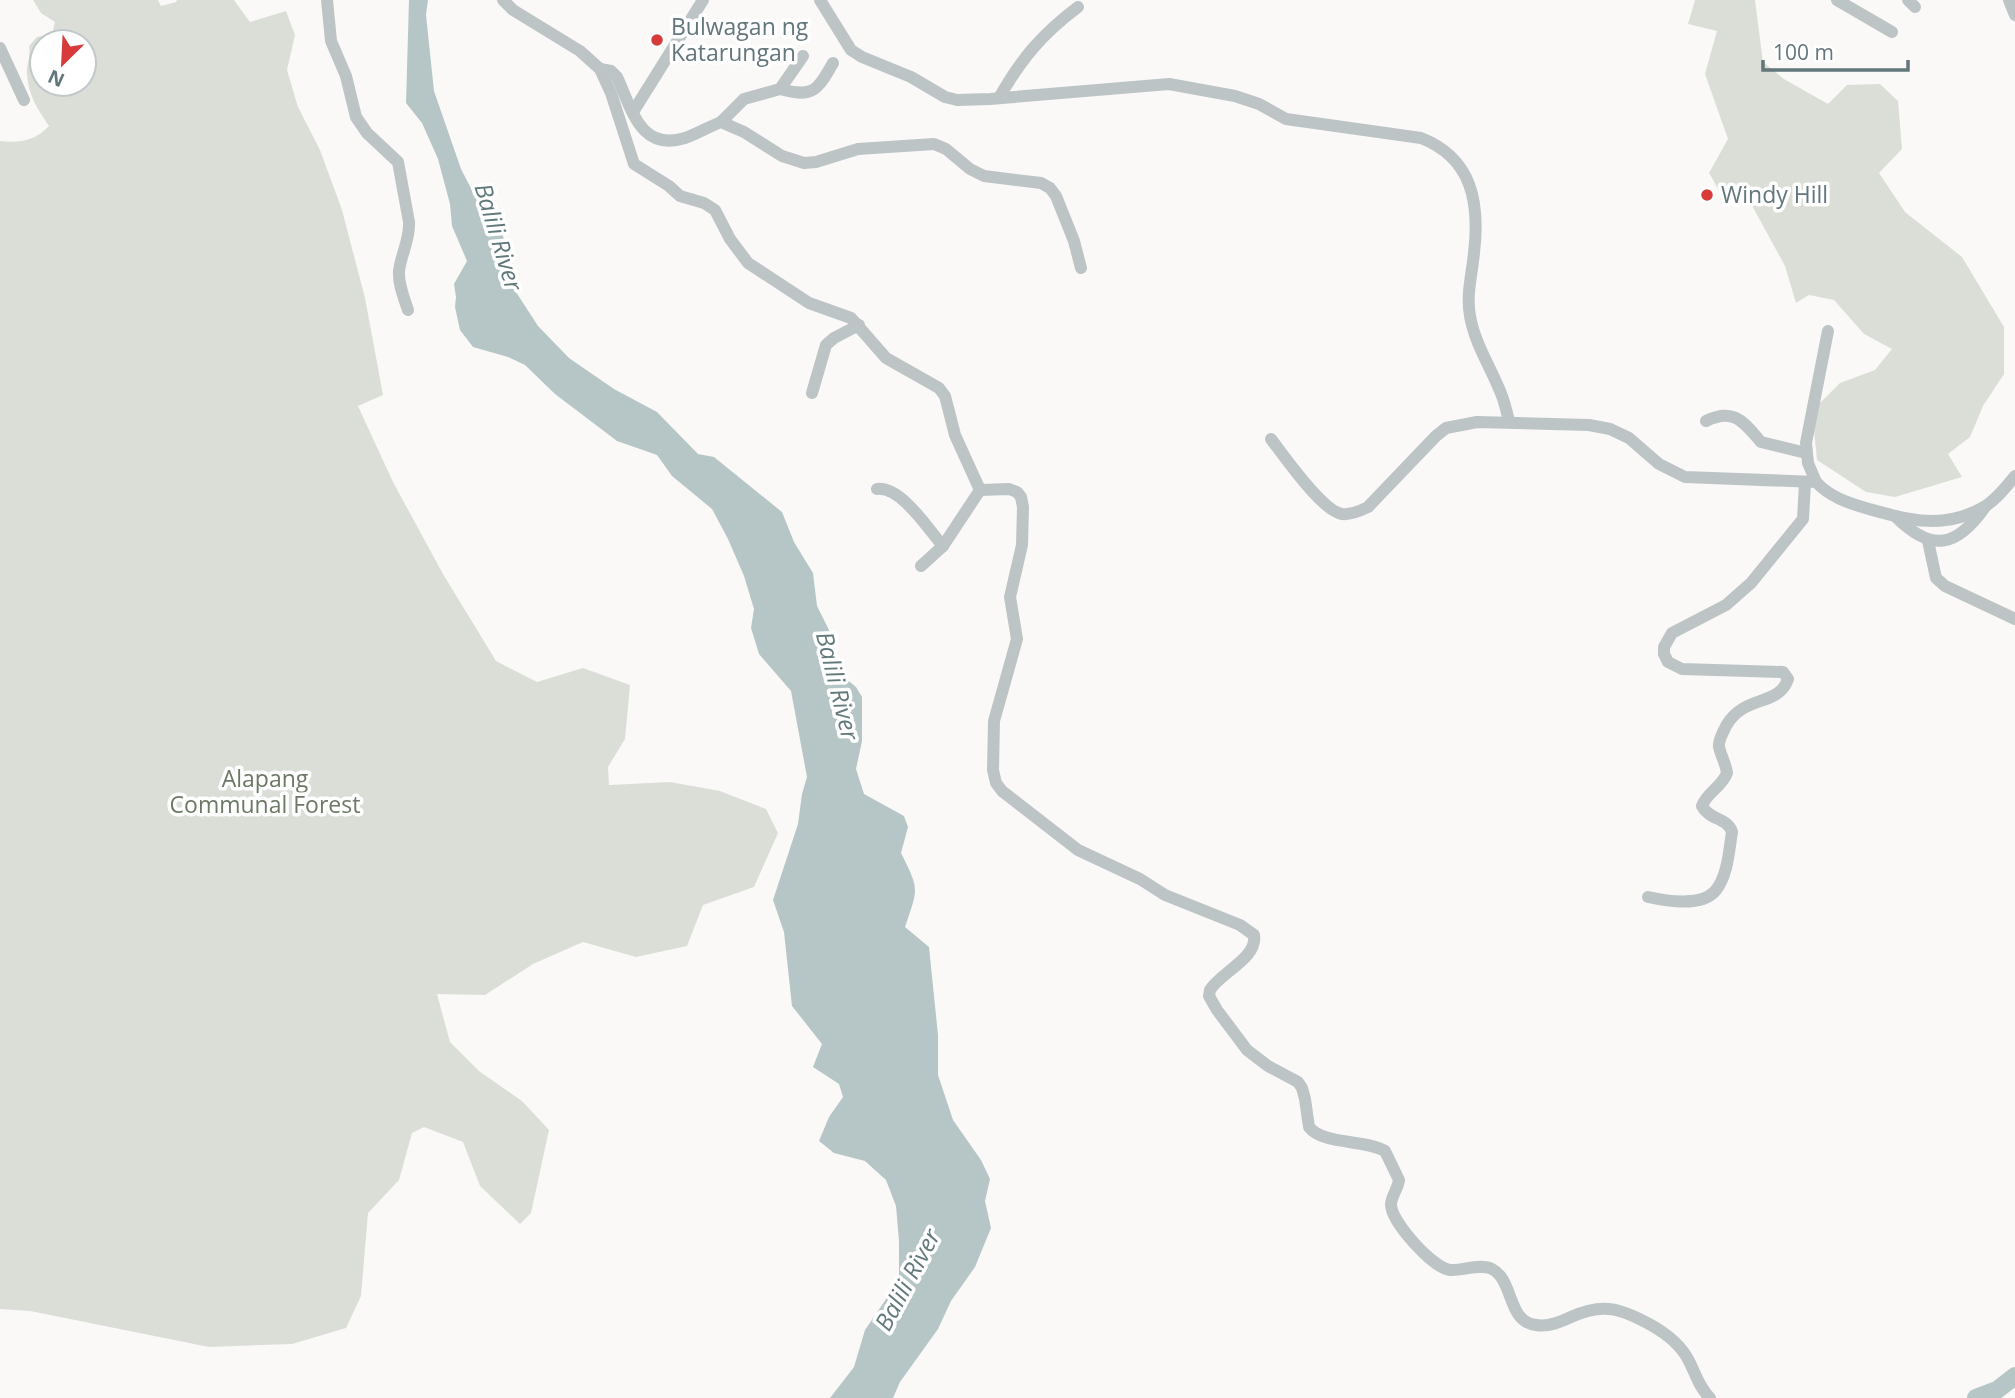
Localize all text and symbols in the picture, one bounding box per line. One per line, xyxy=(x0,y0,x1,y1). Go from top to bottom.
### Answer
place label: Bulwagan ng Katarungan xyxy=(671,10,809,68)
north arrow xyxy=(28,28,98,98)
scale bar xyxy=(1763,28,1908,72)
marker: Bulwagan ng Katarungan xyxy=(649,32,665,48)
text: 100 m xyxy=(1773,38,1834,66)
text: N xyxy=(44,64,68,94)
place label: Windy Hill xyxy=(1721,178,1828,210)
water label: Balili River xyxy=(467,179,532,296)
marker: Windy Hill xyxy=(1699,187,1715,203)
water label: Balili River xyxy=(809,628,868,745)
park label: Alapang Communal Forest xyxy=(170,762,360,820)
water label: Balili River xyxy=(866,1221,948,1336)

